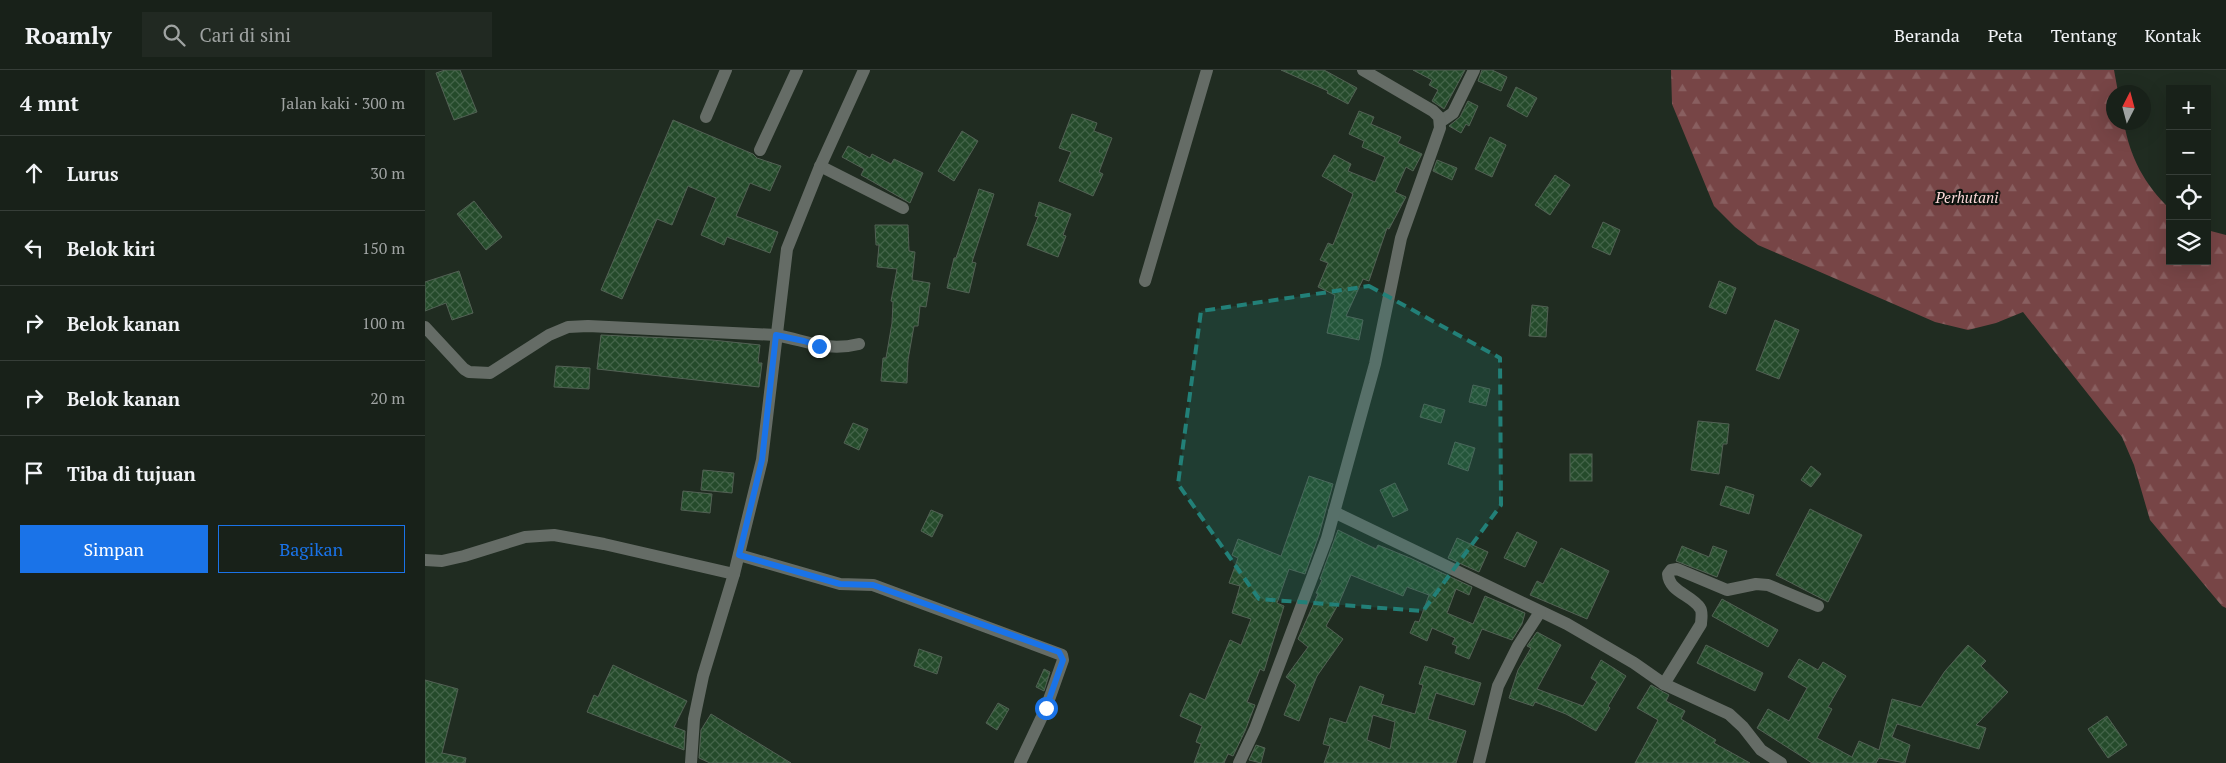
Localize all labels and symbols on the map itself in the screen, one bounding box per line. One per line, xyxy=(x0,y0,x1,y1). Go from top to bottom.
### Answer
north arrow xyxy=(2106,85,2151,130)
park label: Perhutani xyxy=(1935,187,1999,207)
route end xyxy=(808,335,831,358)
route start xyxy=(1035,697,1058,720)

